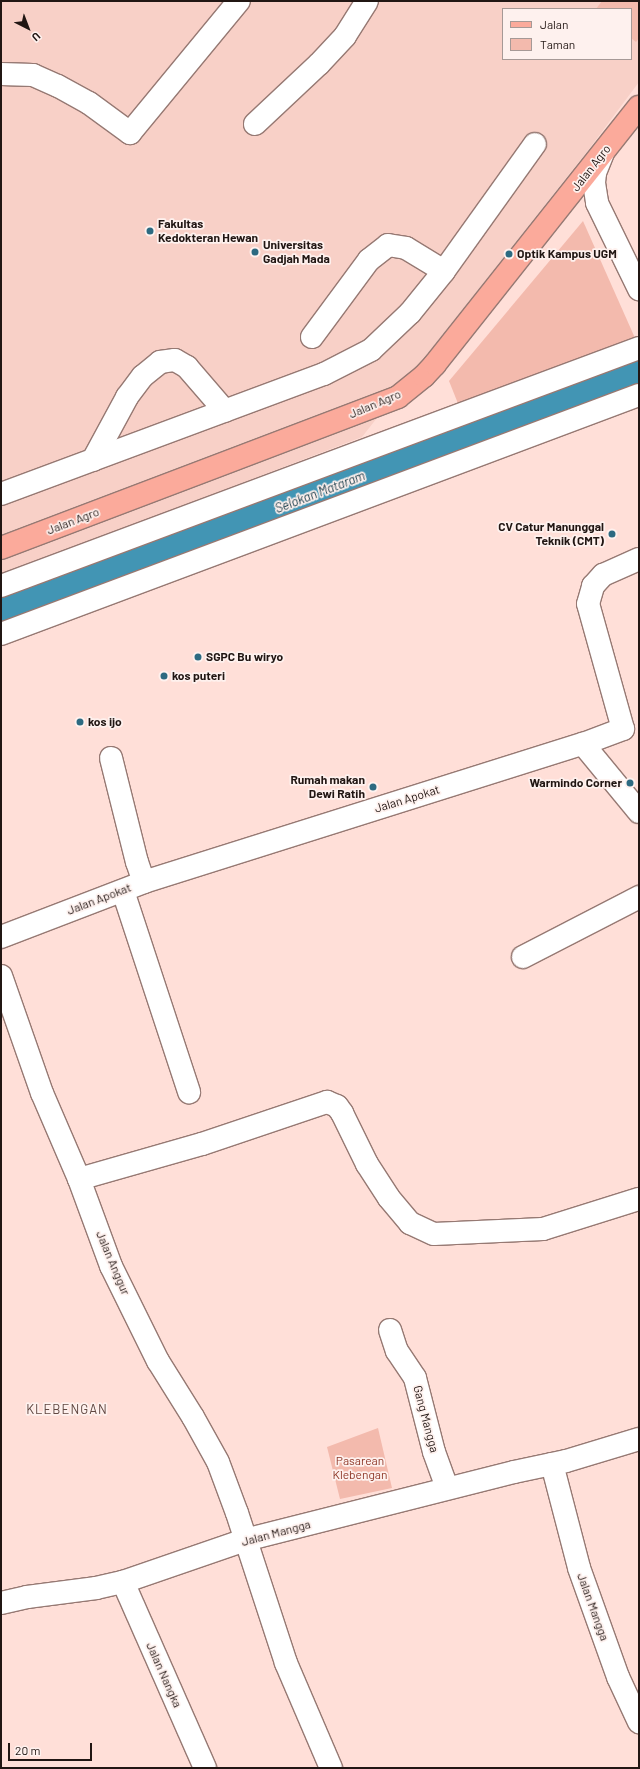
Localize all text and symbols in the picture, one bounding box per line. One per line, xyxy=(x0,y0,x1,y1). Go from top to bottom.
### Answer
north arrow xyxy=(8,8,48,48)
legend xyxy=(502,8,632,60)
text: Jalan xyxy=(540,17,568,31)
text: U xyxy=(29,30,43,44)
text: Taman xyxy=(540,37,575,51)
street label: Jalan Agro xyxy=(568,142,614,194)
place label: Fakultas Kedokteran Hewan xyxy=(158,217,258,245)
marker: Fakultas Kedokteran Hewan xyxy=(145,226,155,236)
place label: Universitas Gadjah Mada xyxy=(263,238,330,266)
marker: Universitas Gadjah Mada xyxy=(250,247,260,257)
place label: Optik Kampus UGM xyxy=(517,247,617,261)
marker: Optik Kampus UGM xyxy=(504,249,514,259)
street label: Jalan Agro xyxy=(347,387,403,421)
water label: Selokan Mataram xyxy=(273,468,367,516)
street label: Jalan Agro xyxy=(45,504,101,538)
place label: CV Catur Manunggal Teknik (CMT) xyxy=(498,520,604,548)
marker: CV Catur Manunggal Teknik (CMT) xyxy=(607,529,617,539)
place label: SGPC Bu wiryo xyxy=(206,650,283,664)
marker: SGPC Bu wiryo xyxy=(193,652,203,662)
place label: kos puteri xyxy=(172,669,225,683)
marker: kos puteri xyxy=(159,671,169,681)
place label: kos ijo xyxy=(88,715,122,729)
marker: kos ijo xyxy=(75,717,85,727)
place label: Rumah makan Dewi Ratih xyxy=(290,773,365,801)
place label: Warmindo Corner xyxy=(530,776,622,790)
marker: Warmindo Corner xyxy=(625,778,635,788)
marker: Rumah makan Dewi Ratih xyxy=(368,782,378,792)
street label: Jalan Apokat xyxy=(373,782,441,816)
street label: Jalan Apokat xyxy=(65,880,133,918)
street label: Jalan Anggur xyxy=(93,1229,133,1297)
street label: Gang Mangga xyxy=(410,1384,442,1454)
district label: KLEBENGAN xyxy=(26,1401,108,1417)
park label: Pasarean Klebengan xyxy=(333,1454,387,1482)
street label: Jalan Mangga xyxy=(240,1517,312,1549)
street label: Jalan Mangga xyxy=(574,1571,612,1643)
street label: Jalan Nangka xyxy=(143,1640,185,1710)
scale bar xyxy=(10,1735,94,1761)
text: 20 m xyxy=(15,1743,41,1757)

